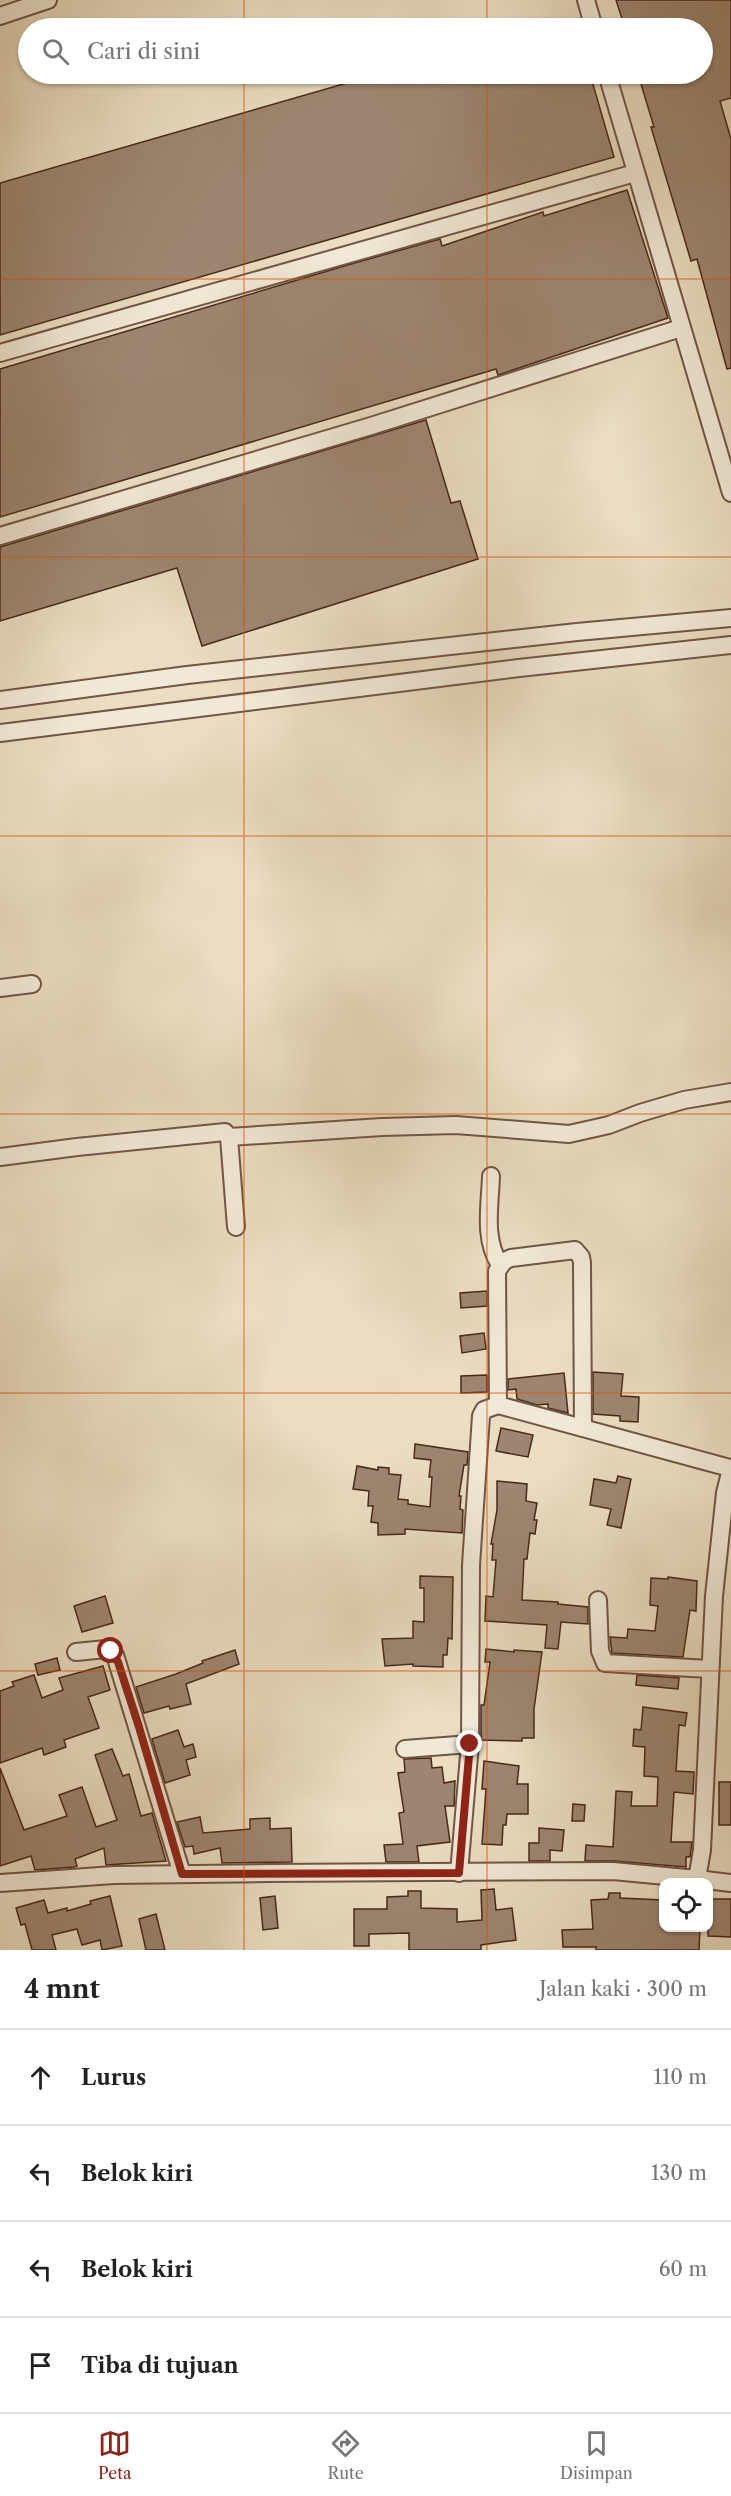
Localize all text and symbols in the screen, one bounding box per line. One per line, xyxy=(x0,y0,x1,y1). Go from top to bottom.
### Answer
search box xyxy=(18,18,713,84)
icon: search xyxy=(39,35,72,68)
text: Cari di sini xyxy=(87,38,200,65)
route start xyxy=(97,1637,123,1663)
route end xyxy=(456,1730,482,1756)
map controls xyxy=(659,1878,713,1932)
button: locate xyxy=(659,1878,713,1932)
text: 4 mnt xyxy=(24,1973,100,2005)
text: Jalan kaki · 300 m xyxy=(539,1977,707,2001)
icon: ahead xyxy=(24,2061,57,2094)
text: Lurus xyxy=(81,2064,146,2091)
text: 110 m xyxy=(654,2065,707,2089)
icon: left xyxy=(24,2157,57,2190)
text: Belok kiri xyxy=(81,2160,193,2187)
text: 130 m xyxy=(651,2161,707,2185)
icon: left xyxy=(24,2253,57,2286)
text: Belok kiri xyxy=(81,2256,193,2283)
text: 60 m xyxy=(659,2257,707,2281)
icon: arrive xyxy=(24,2349,57,2382)
text: Tiba di tujuan xyxy=(81,2352,239,2379)
tab: Peta xyxy=(98,2427,131,2483)
tab: Rute xyxy=(328,2427,364,2483)
tab: Disimpan xyxy=(560,2427,633,2483)

